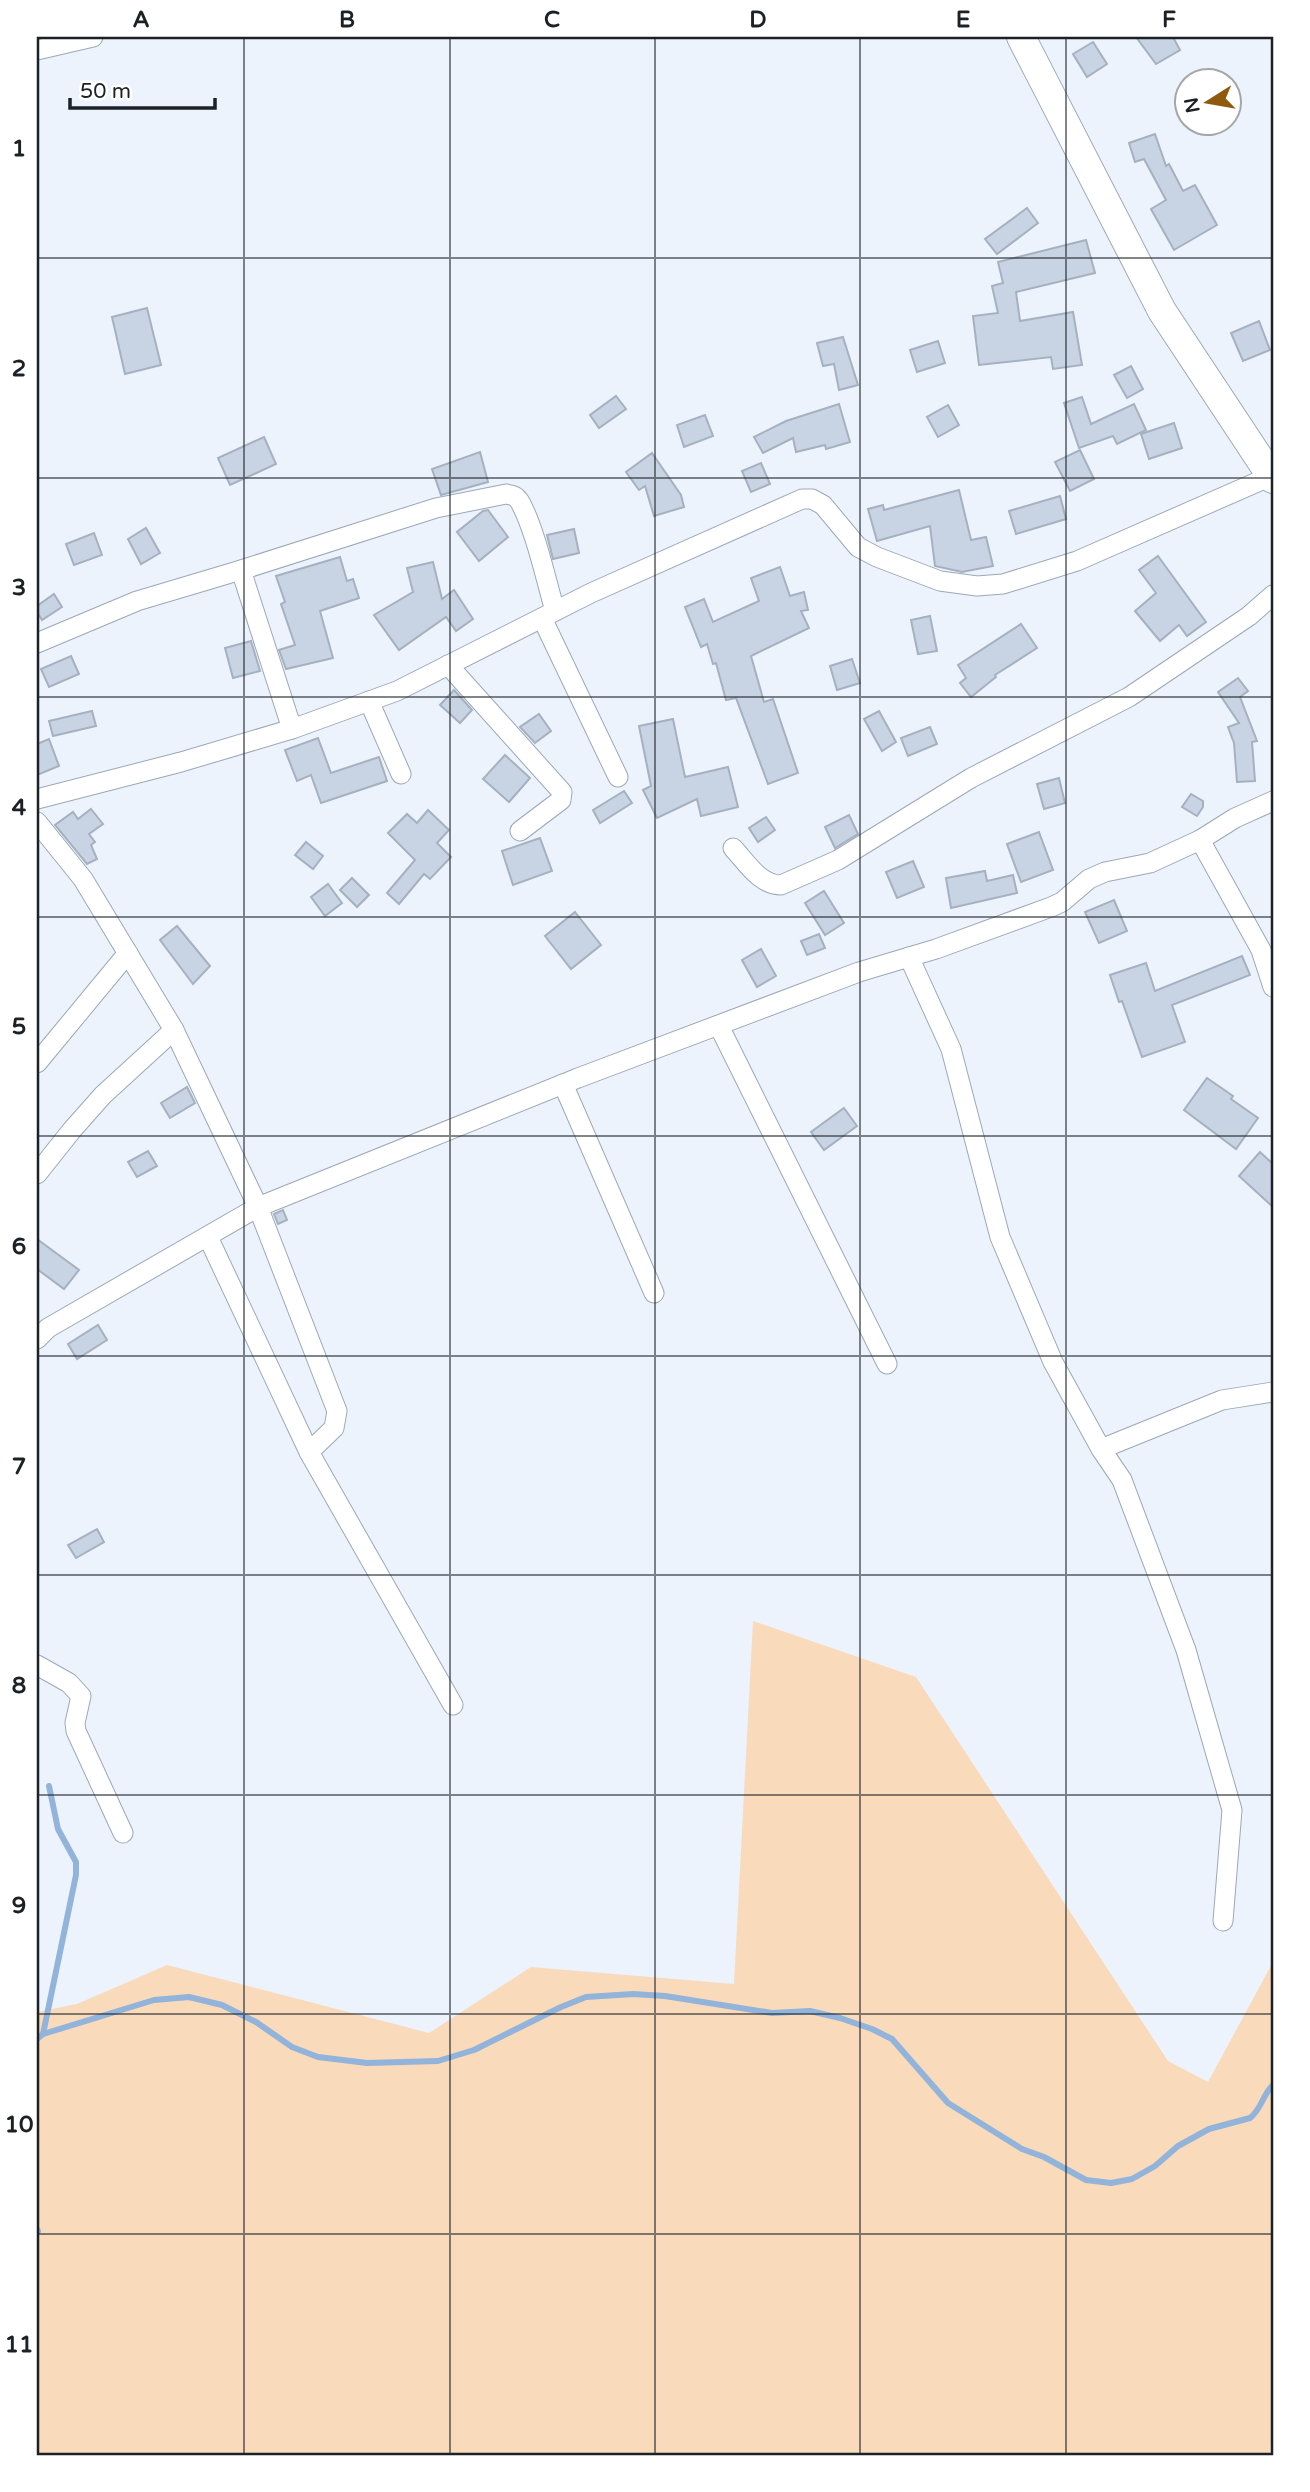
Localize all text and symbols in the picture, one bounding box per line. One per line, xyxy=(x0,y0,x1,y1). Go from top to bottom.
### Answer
text: A xyxy=(132,6,150,34)
text: B xyxy=(339,6,355,34)
text: C xyxy=(544,6,560,34)
text: D xyxy=(749,6,767,34)
text: E xyxy=(956,6,970,34)
text: F xyxy=(1162,6,1176,34)
scale bar xyxy=(70,66,215,110)
north arrow xyxy=(1174,66,1244,136)
text: 50 m xyxy=(80,79,131,104)
text: N xyxy=(1180,95,1205,115)
text: 1 xyxy=(12,135,26,163)
text: 2 xyxy=(12,355,26,383)
text: 3 xyxy=(12,574,26,602)
text: 4 xyxy=(12,794,27,822)
text: 5 xyxy=(12,1013,26,1041)
text: 6 xyxy=(12,1233,26,1261)
text: 7 xyxy=(12,1453,26,1481)
text: 8 xyxy=(12,1672,26,1700)
text: 9 xyxy=(12,1892,26,1920)
text: 10 xyxy=(5,2111,33,2139)
text: 11 xyxy=(5,2331,33,2359)

